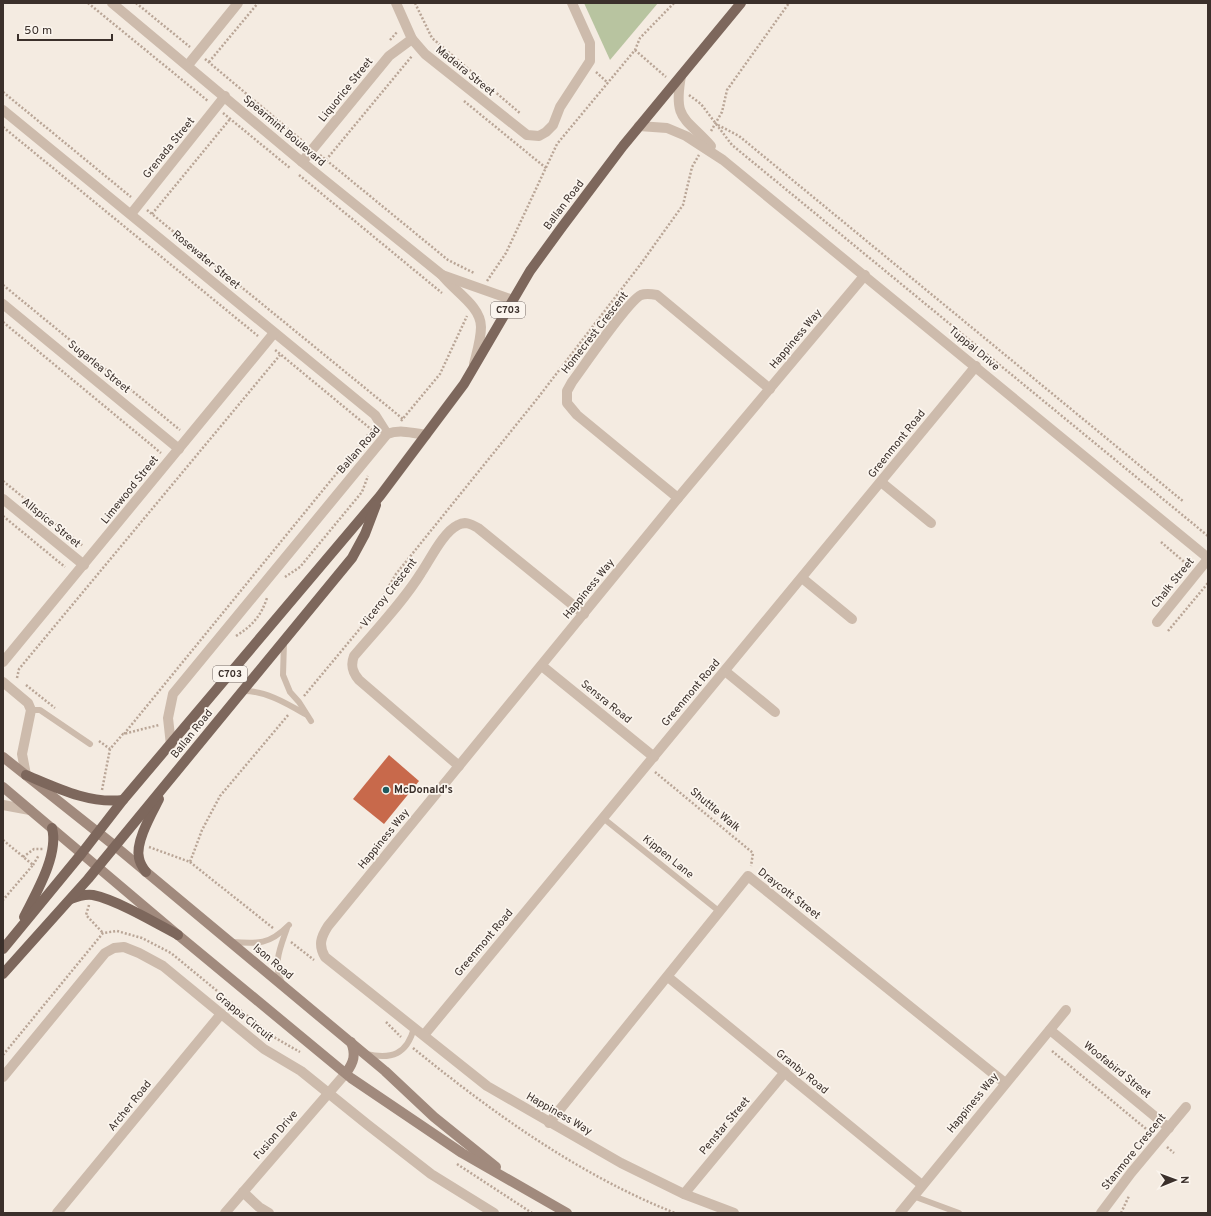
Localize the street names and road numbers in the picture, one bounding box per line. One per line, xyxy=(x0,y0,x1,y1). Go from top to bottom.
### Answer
street label: Madeira Street xyxy=(433,43,497,99)
street label: Liquorice Street xyxy=(316,55,376,125)
street label: Spearmint Boulevard xyxy=(240,92,328,170)
street label: Grenada Street xyxy=(140,115,198,181)
street label: Ballan Road xyxy=(541,177,587,233)
street label: Rosewater Street xyxy=(169,227,243,293)
street label: Homecrest Crescent xyxy=(559,289,631,377)
road number: C703 xyxy=(491,302,525,318)
street label: Happiness Way xyxy=(767,306,825,372)
street label: Tuppal Drive xyxy=(946,324,1002,374)
street label: Sugarlea Street xyxy=(65,337,133,397)
street label: Greenmont Road xyxy=(865,407,929,481)
street label: Ballan Road xyxy=(334,423,384,477)
street label: Limewood Street xyxy=(98,453,162,527)
street label: Allspice Street xyxy=(19,495,83,551)
street label: Chalk Street xyxy=(1148,555,1198,611)
street label: Viceroy Crescent xyxy=(358,556,420,630)
street label: Happiness Way xyxy=(560,556,618,622)
street label: Greenmont Road xyxy=(659,656,723,730)
road number: C703 xyxy=(213,666,247,682)
street label: Sensra Road xyxy=(578,677,634,727)
street label: Ballan Road xyxy=(168,707,216,761)
street label: Shuttle Walk xyxy=(687,785,743,835)
street label: Happiness Way xyxy=(355,806,413,872)
street label: Kippen Lane xyxy=(640,832,696,882)
street label: Draycott Street xyxy=(755,865,823,923)
street label: Greenmont Road xyxy=(452,906,516,980)
street label: Ison Road xyxy=(250,941,296,983)
street label: Grappa Circuit xyxy=(212,989,276,1045)
street label: Woofabird Street xyxy=(1080,1038,1154,1102)
street label: Granby Road xyxy=(773,1047,831,1097)
street label: Happiness Way xyxy=(944,1070,1002,1136)
street label: Archer Road xyxy=(105,1078,155,1134)
street label: Happiness Way xyxy=(524,1089,595,1139)
street label: Penstar Street xyxy=(697,1094,753,1158)
street label: Fusion Drive xyxy=(251,1107,301,1163)
street label: Stanmore Crescent xyxy=(1099,1111,1169,1193)

